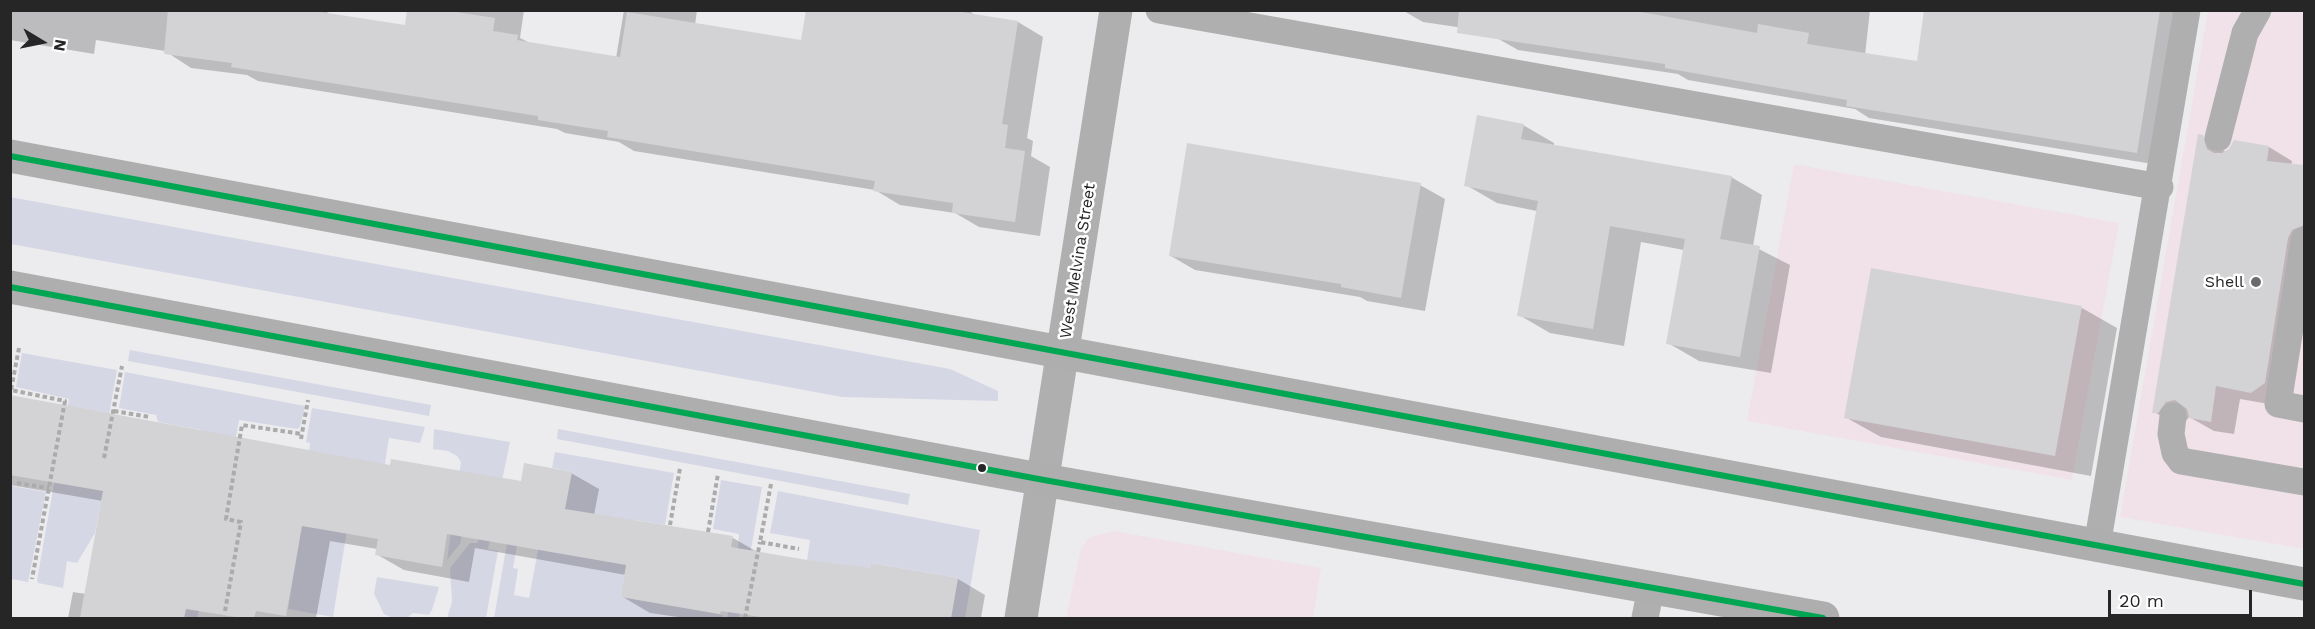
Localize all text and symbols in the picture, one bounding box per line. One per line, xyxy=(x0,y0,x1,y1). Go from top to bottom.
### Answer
north arrow xyxy=(12,12,72,72)
text: N xyxy=(50,38,71,53)
street label: West Melvina Street xyxy=(1056,182,1100,340)
place label: Shell xyxy=(2205,272,2244,292)
marker: Shell xyxy=(2249,275,2263,289)
unlabelled marker xyxy=(976,462,988,474)
scale bar xyxy=(2111,578,2255,616)
text: 20 m xyxy=(2119,590,2164,611)

